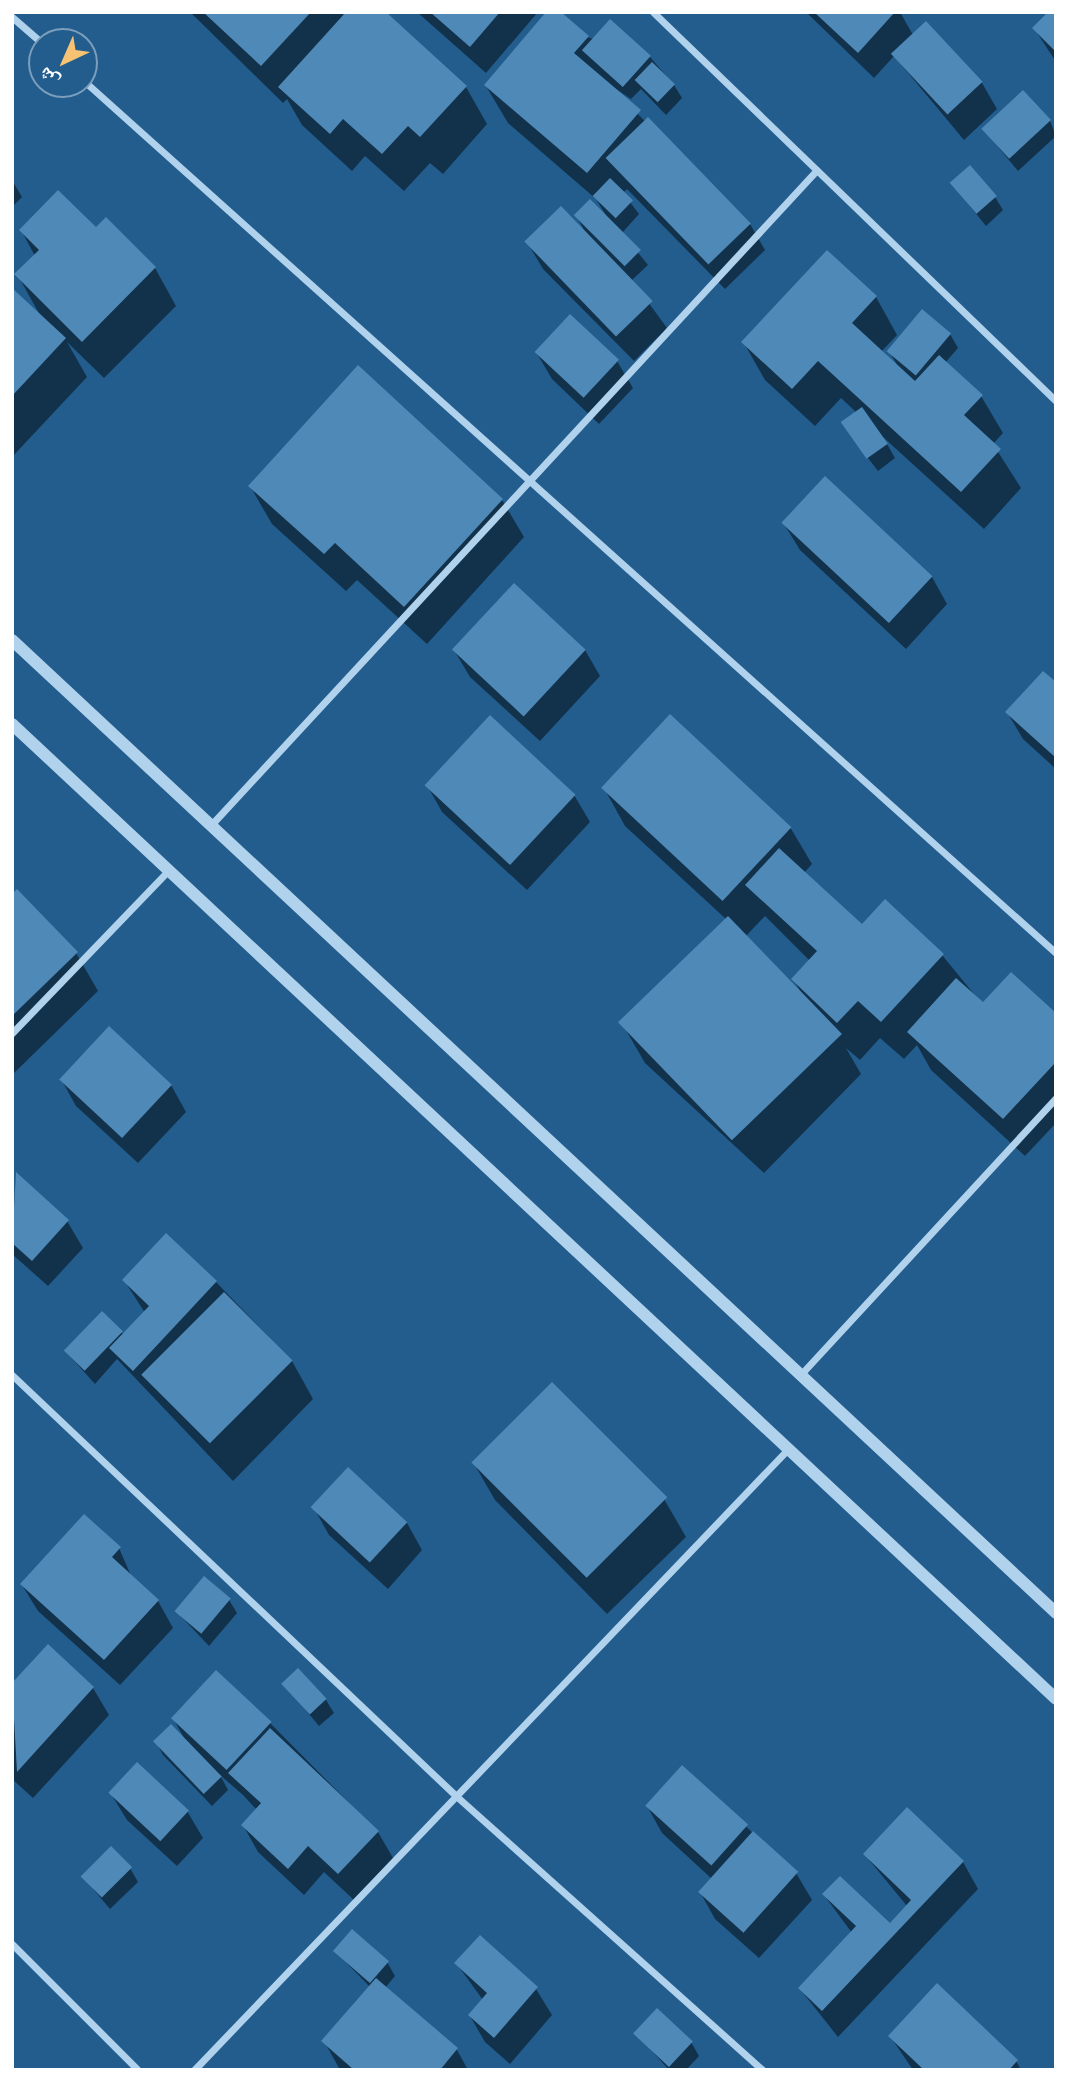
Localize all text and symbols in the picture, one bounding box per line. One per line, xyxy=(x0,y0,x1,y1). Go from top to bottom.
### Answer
north arrow xyxy=(28,28,98,98)
text: ش xyxy=(33,60,66,94)

